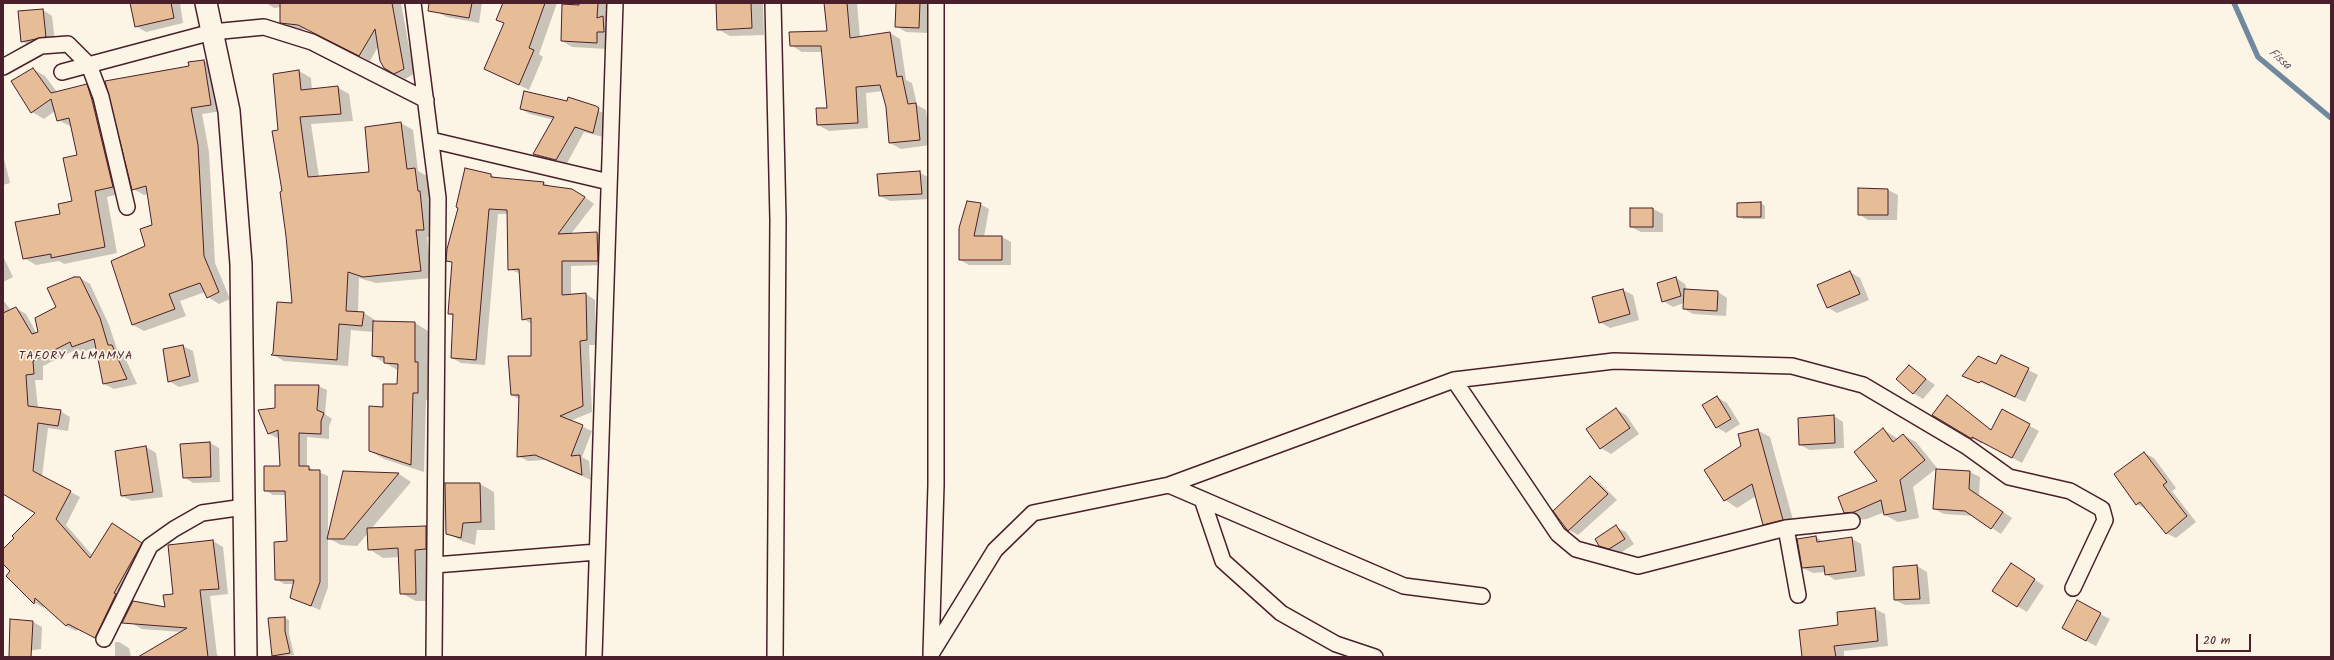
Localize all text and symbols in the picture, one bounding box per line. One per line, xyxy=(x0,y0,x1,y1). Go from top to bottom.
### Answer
water label: Fissa xyxy=(2265,46,2293,74)
district label: TAFORY ALMAMYA xyxy=(19,350,133,364)
scale bar xyxy=(2198,626,2253,652)
text: 20 m xyxy=(2203,631,2230,650)

